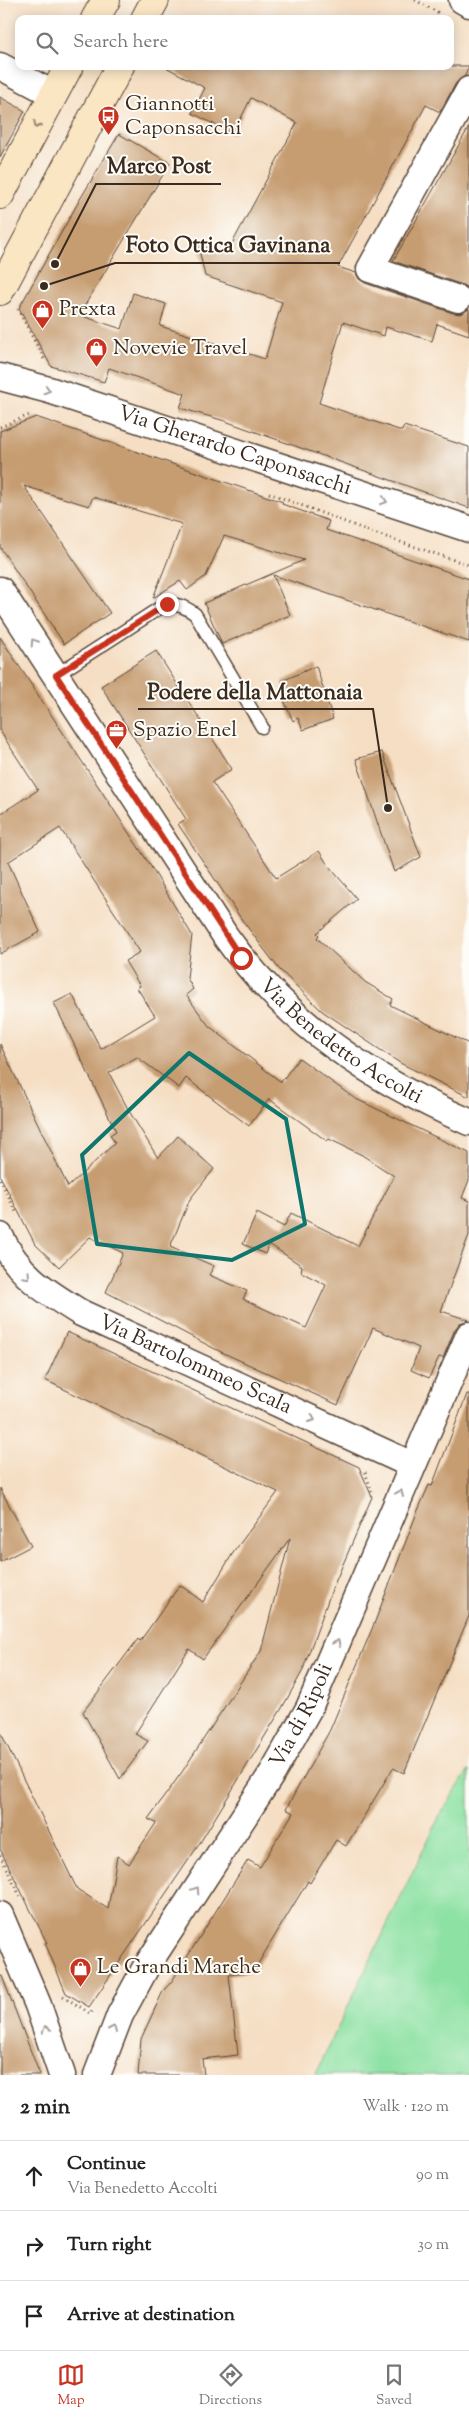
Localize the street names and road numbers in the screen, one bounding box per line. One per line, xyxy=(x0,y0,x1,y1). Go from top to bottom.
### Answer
street label: Via Gherardo Caponsacchi xyxy=(114,399,355,504)
street label: Via Benedetto Accolti xyxy=(252,972,427,1112)
street label: Via Bartolommeo Scala xyxy=(93,1308,297,1423)
street label: Via di Ripoli xyxy=(263,1659,341,1774)

